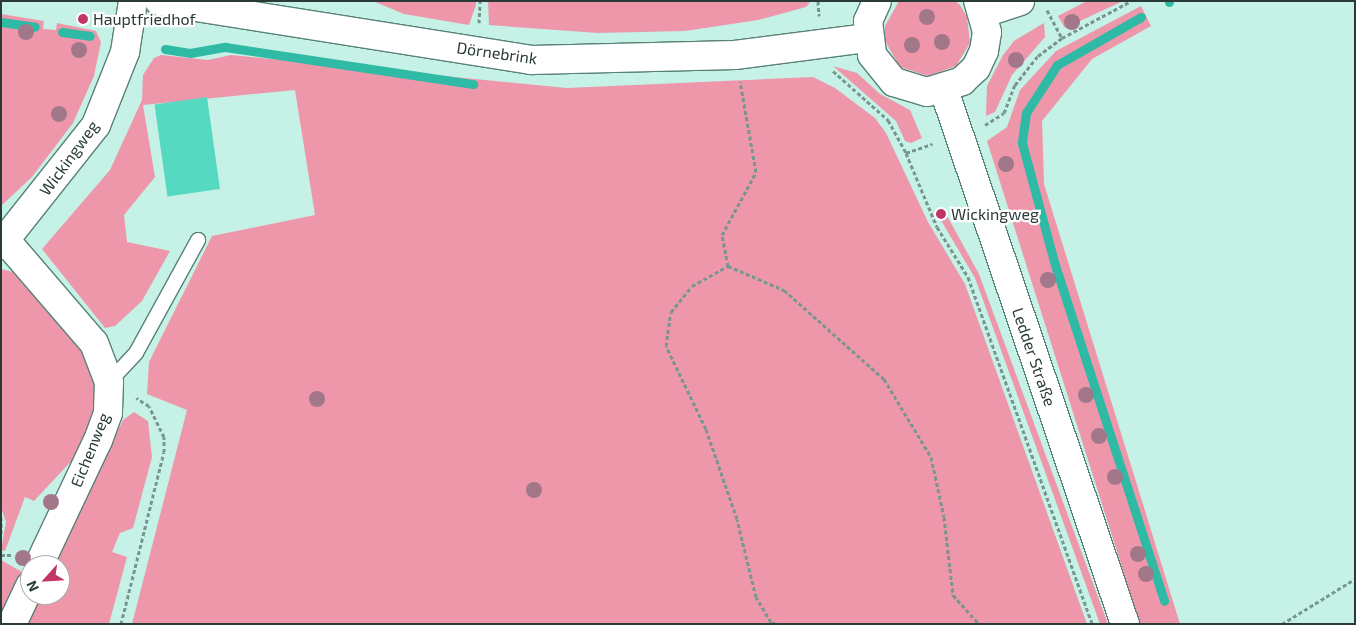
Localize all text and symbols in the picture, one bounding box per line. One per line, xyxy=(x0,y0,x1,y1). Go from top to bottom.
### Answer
place label: Hauptfriedhof xyxy=(93,9,196,29)
marker: Hauptfriedhof xyxy=(77,13,89,25)
street label: Dörnebrink xyxy=(456,38,538,68)
street label: Wickingweg xyxy=(35,117,103,199)
place label: Wickingweg xyxy=(951,204,1039,224)
marker: Wickingweg xyxy=(935,208,947,220)
street label: Ledder Straße xyxy=(1008,305,1060,409)
street label: Eichenweg xyxy=(66,410,114,490)
north arrow xyxy=(20,555,70,605)
text: N xyxy=(22,578,42,595)

